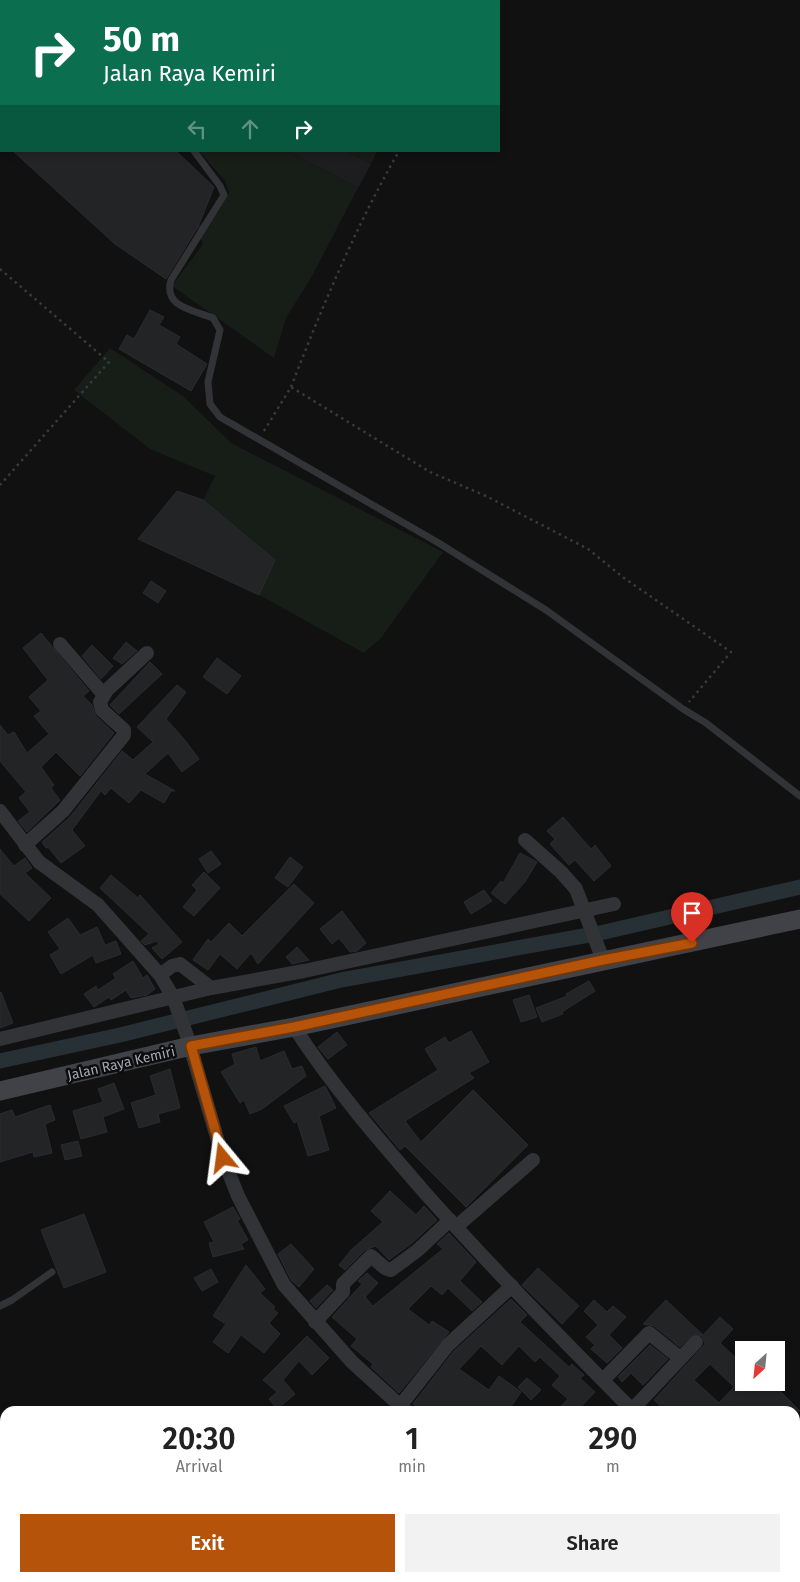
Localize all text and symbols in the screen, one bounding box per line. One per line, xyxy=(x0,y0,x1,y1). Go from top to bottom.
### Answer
text: 50 m xyxy=(103,18,180,60)
icon: right xyxy=(20,20,85,85)
text: Jalan Raya Kemiri xyxy=(103,60,276,87)
icon: left xyxy=(183,115,211,143)
icon: ahead xyxy=(236,115,264,143)
icon: right xyxy=(289,115,317,143)
pin xyxy=(671,892,713,943)
icon: arrive xyxy=(678,899,706,927)
street label: Jalan Raya Kemiri xyxy=(66,1043,177,1084)
position arrow xyxy=(196,1131,248,1183)
north arrow xyxy=(735,1341,785,1391)
map controls xyxy=(735,1341,785,1391)
text: 20:30 xyxy=(163,1421,236,1457)
text: 1 xyxy=(405,1421,419,1457)
text: 290 xyxy=(588,1421,637,1457)
text: Arrival xyxy=(176,1457,223,1476)
text: min xyxy=(398,1457,426,1476)
text: m xyxy=(606,1457,620,1476)
button: Exit xyxy=(20,1514,395,1572)
button: Share xyxy=(405,1514,780,1572)

